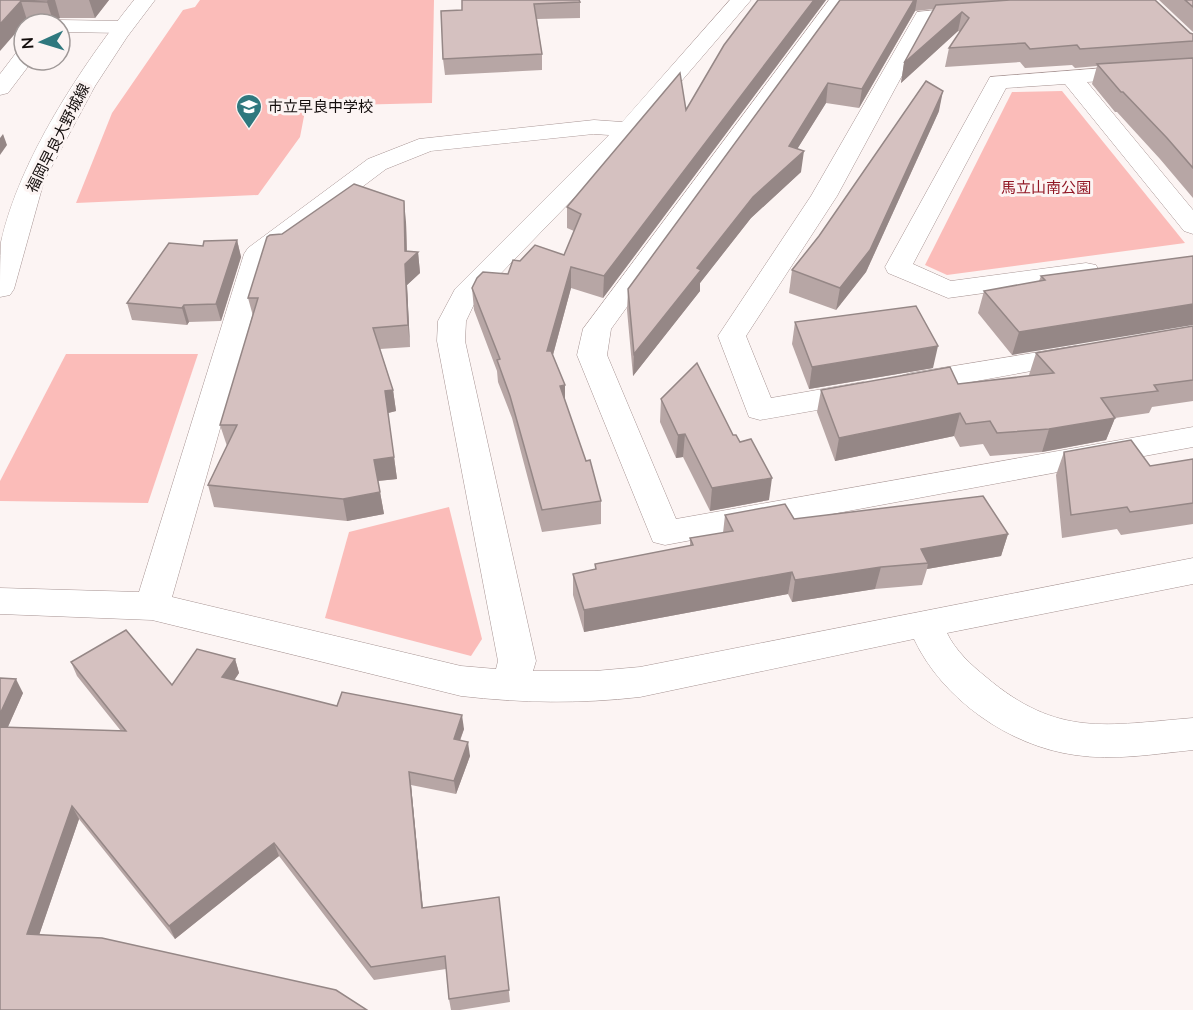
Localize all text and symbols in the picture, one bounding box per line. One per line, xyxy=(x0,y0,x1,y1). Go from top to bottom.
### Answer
north arrow xyxy=(12,12,72,72)
text: N xyxy=(17,36,37,50)
street label: 福岡早良大野城線 xyxy=(22,80,93,196)
school or university icon: 市立早良中学校 xyxy=(234,92,264,130)
place label: 市立早良中学校 xyxy=(268,97,373,116)
park label: 馬立山南公園 xyxy=(1001,178,1091,197)

